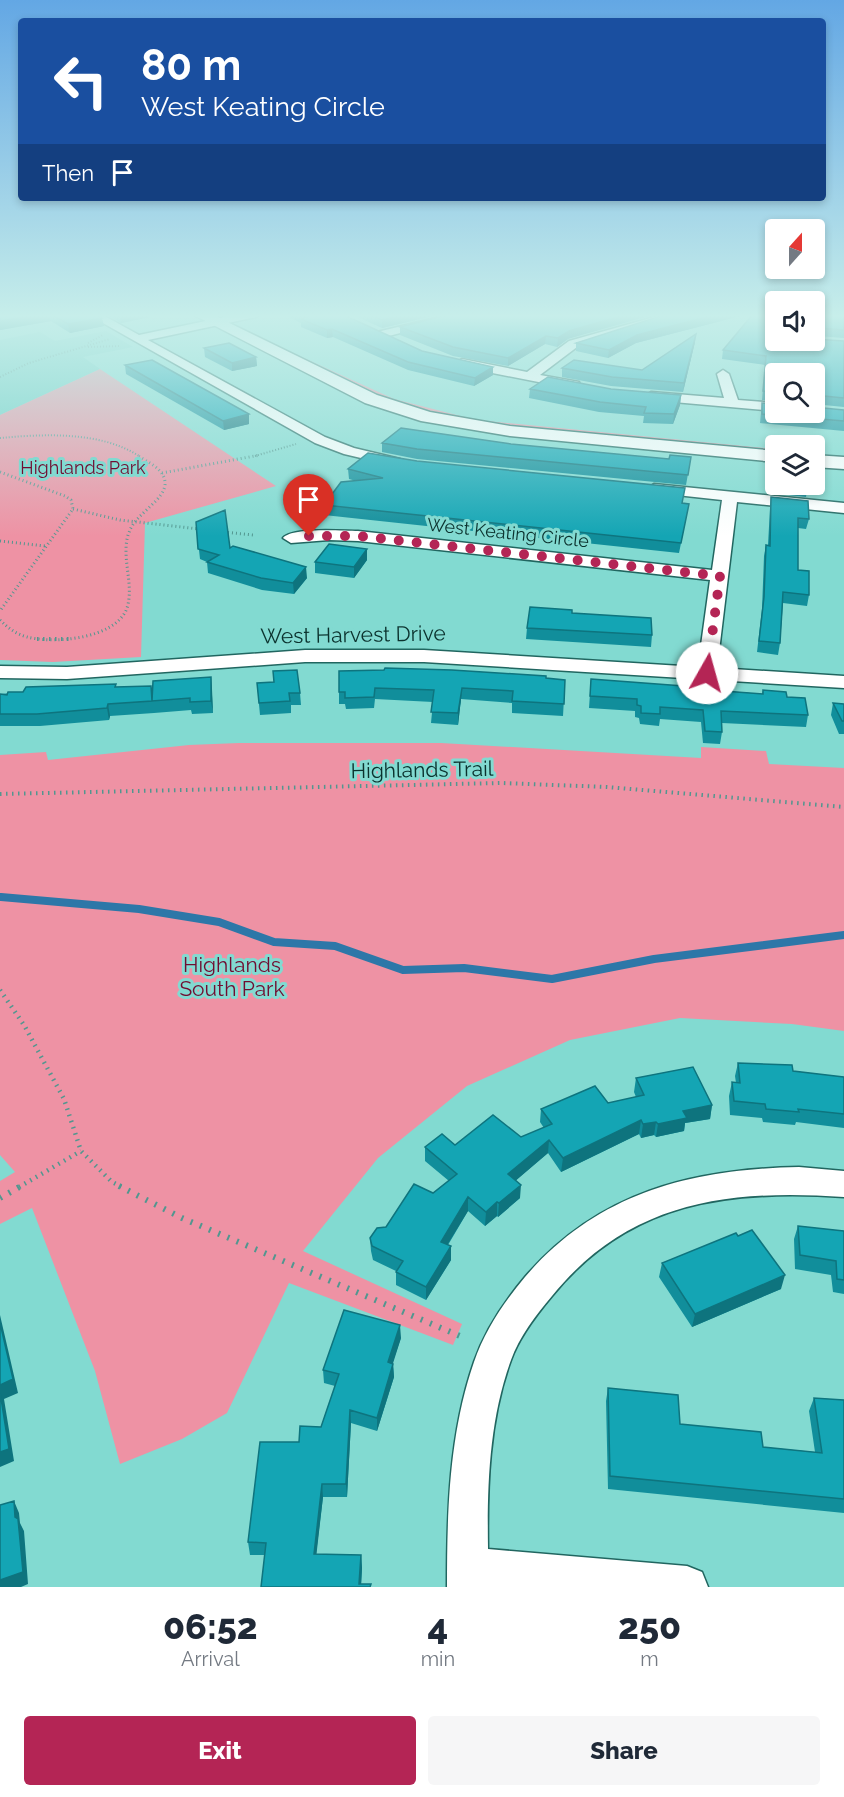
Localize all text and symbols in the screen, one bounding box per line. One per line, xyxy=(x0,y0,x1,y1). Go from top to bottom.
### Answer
text: 80 m xyxy=(141,41,241,90)
icon: left xyxy=(42,42,120,120)
text: West Keating Circle xyxy=(141,91,385,122)
icon: arrive xyxy=(106,156,139,189)
text: Then xyxy=(42,160,94,186)
north arrow xyxy=(765,219,825,279)
map controls xyxy=(765,219,825,495)
button: sound xyxy=(765,291,825,351)
button: search xyxy=(765,363,825,423)
button: layers xyxy=(765,435,825,495)
park label: Highlands Park xyxy=(20,457,146,478)
pin xyxy=(283,474,334,536)
icon: arrive xyxy=(292,483,325,516)
street label: West Keating Circle xyxy=(426,514,590,551)
street label: West Harvest Drive xyxy=(260,620,446,649)
position arrow xyxy=(675,641,739,705)
street label: Highlands Trail xyxy=(350,756,494,783)
park label: Highlands South Park xyxy=(179,952,285,1001)
text: 06:52 xyxy=(163,1605,258,1647)
text: 4 xyxy=(427,1605,448,1647)
text: 250 xyxy=(618,1605,681,1647)
text: Arrival xyxy=(181,1647,240,1671)
text: min xyxy=(421,1647,455,1671)
text: m xyxy=(640,1647,659,1671)
button: Exit xyxy=(24,1716,416,1785)
button: Share xyxy=(428,1716,820,1785)

